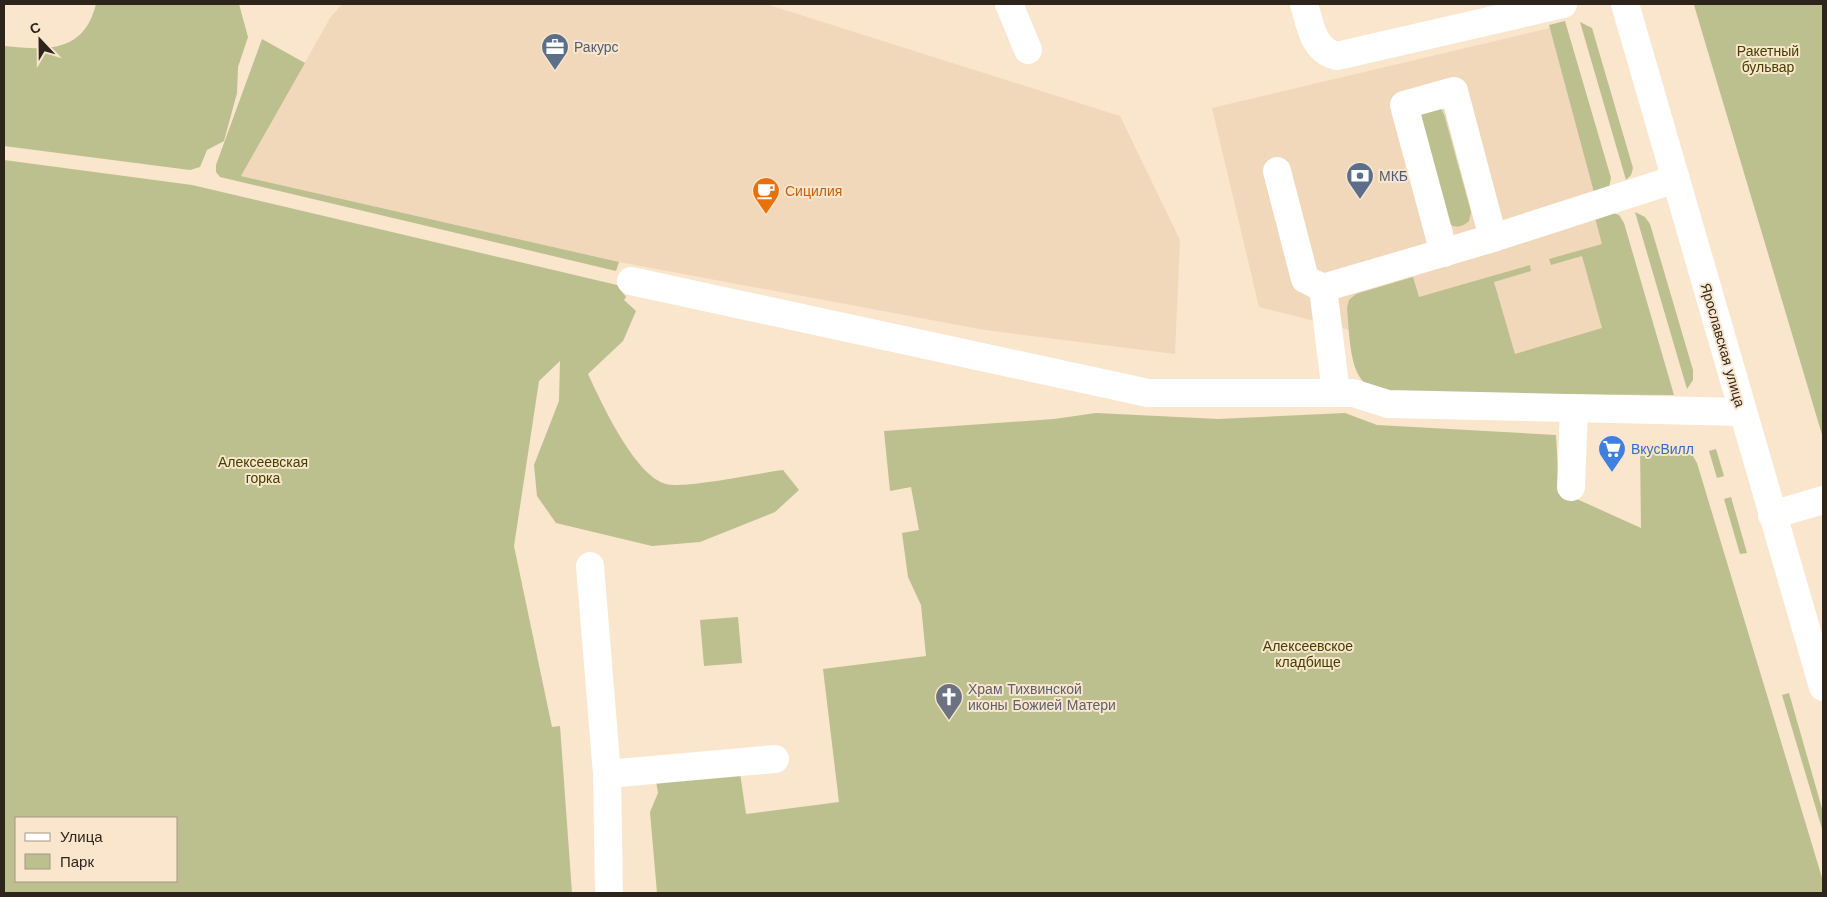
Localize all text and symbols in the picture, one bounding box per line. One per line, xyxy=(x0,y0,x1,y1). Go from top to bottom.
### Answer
north arrow xyxy=(15,15,65,65)
text: С xyxy=(27,19,43,37)
office icon: Ракурс xyxy=(540,32,570,71)
place label: Ракурс xyxy=(574,39,619,55)
park label: Ракетный бульвар xyxy=(1737,43,1799,75)
bank icon: МКБ xyxy=(1345,161,1375,200)
place label: МКБ xyxy=(1379,168,1408,184)
cafe icon: Сицилия xyxy=(751,176,781,215)
place label: Сицилия xyxy=(785,183,842,199)
street label: Ярославская улица xyxy=(1698,281,1748,409)
supermarket icon: ВкусВилл xyxy=(1597,434,1627,473)
place label: ВкусВилл xyxy=(1631,441,1694,457)
park label: Алексеевская горка xyxy=(218,454,308,486)
park label: Алексеевское кладбище xyxy=(1263,638,1353,670)
place label: Храм Тихвинской иконы Божией Матери xyxy=(968,681,1116,713)
church icon: Храм Тихвинской иконы Божией Матери xyxy=(934,682,964,721)
legend xyxy=(15,817,178,882)
text: Улица xyxy=(60,828,103,846)
text: Парк xyxy=(60,853,94,871)

